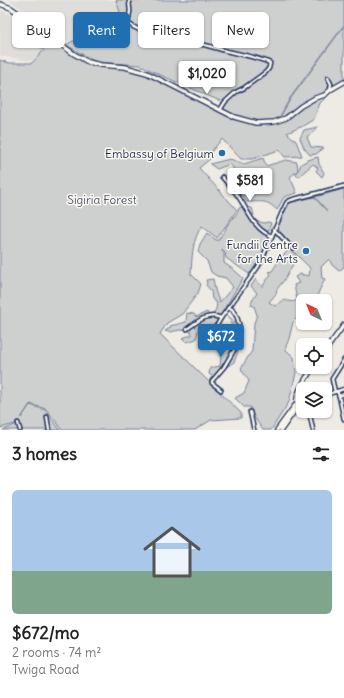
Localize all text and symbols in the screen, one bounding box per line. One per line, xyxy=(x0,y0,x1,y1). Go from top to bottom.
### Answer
chip: Buy xyxy=(12,12,65,48)
chip: Rent xyxy=(73,12,130,48)
chip: Filters xyxy=(138,12,204,48)
chip: New xyxy=(212,12,269,48)
pin: $1,020 xyxy=(174,61,240,95)
text: $1,020 xyxy=(187,65,227,82)
place label: Embassy of Belgium xyxy=(105,146,214,161)
marker: Embassy of Belgium xyxy=(217,148,227,158)
pin: $581 xyxy=(226,168,274,202)
text: $581 xyxy=(236,172,264,189)
park label: Sigiria Forest xyxy=(67,192,137,207)
place label: Fundii Centre for the Arts xyxy=(226,237,298,266)
marker: Fundii Centre for the Arts xyxy=(301,246,311,256)
north arrow xyxy=(296,294,332,330)
map controls xyxy=(296,294,332,418)
pin: $672 xyxy=(197,324,245,358)
text: $672 xyxy=(207,328,235,345)
button: locate xyxy=(296,338,332,374)
button: layers xyxy=(296,382,332,418)
text: 3 homes xyxy=(12,443,77,465)
icon: filters xyxy=(310,443,332,465)
icon: home xyxy=(136,516,208,588)
text: $672/mo xyxy=(12,622,79,644)
text: 2 rooms · 74 m² xyxy=(12,644,101,661)
text: Twiga Road xyxy=(12,661,79,678)

